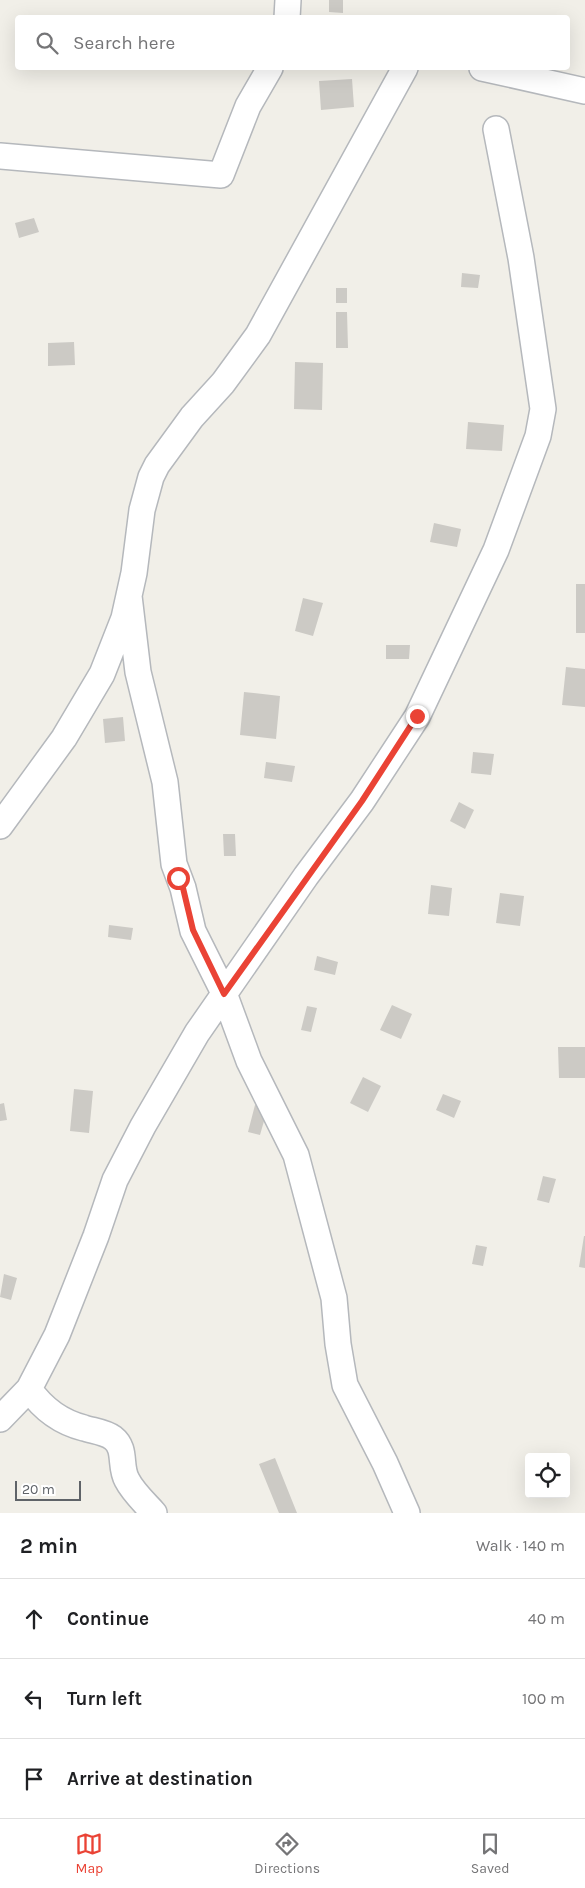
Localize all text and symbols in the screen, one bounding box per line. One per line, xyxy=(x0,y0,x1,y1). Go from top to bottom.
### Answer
search box xyxy=(15,15,570,70)
icon: search xyxy=(33,29,61,57)
text: Search here xyxy=(73,32,175,54)
route end xyxy=(406,705,429,728)
route start xyxy=(167,867,190,890)
map controls xyxy=(525,1453,570,1498)
button: locate xyxy=(525,1453,570,1498)
scale bar xyxy=(15,1478,81,1501)
text: 20 m xyxy=(22,1481,55,1498)
text: 2 min xyxy=(20,1534,78,1558)
text: Walk · 140 m xyxy=(476,1536,565,1555)
icon: ahead xyxy=(20,1605,48,1633)
text: Continue xyxy=(67,1608,149,1630)
text: 40 m xyxy=(528,1609,565,1628)
icon: left xyxy=(20,1685,48,1713)
text: Turn left xyxy=(67,1688,142,1710)
text: 100 m xyxy=(522,1689,565,1708)
icon: arrive xyxy=(20,1765,48,1793)
text: Arrive at destination xyxy=(67,1768,253,1790)
tab: Map xyxy=(75,1830,103,1877)
tab: Directions xyxy=(254,1830,320,1877)
tab: Saved xyxy=(471,1830,510,1877)

